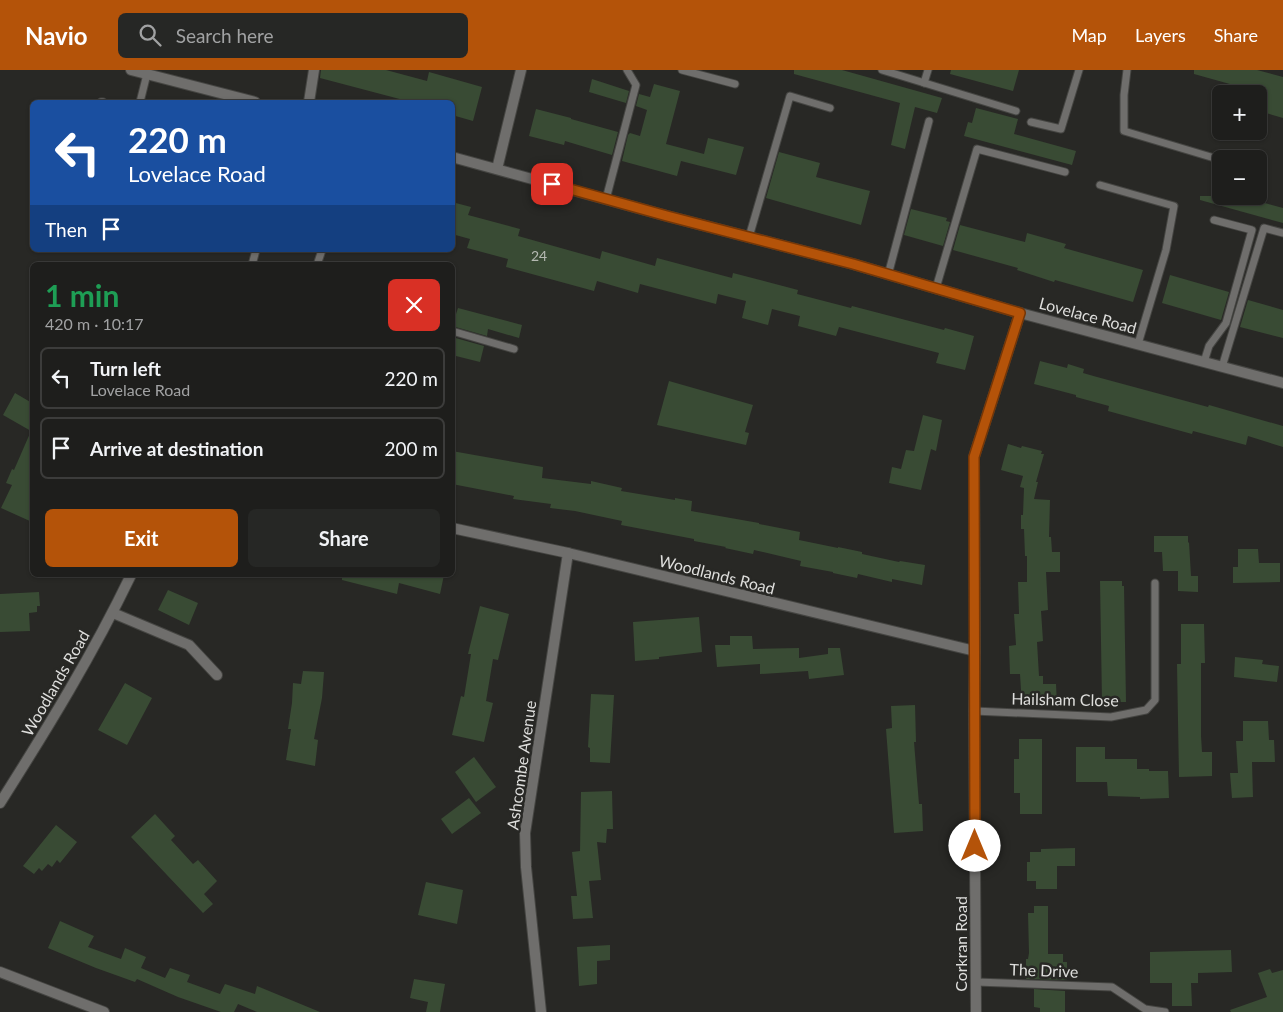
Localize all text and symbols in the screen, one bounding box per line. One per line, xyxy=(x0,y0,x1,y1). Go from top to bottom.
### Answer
search box xyxy=(118,13,468,58)
text: Navio xyxy=(25,21,88,50)
icon: search xyxy=(136,21,164,49)
text: Search here xyxy=(176,24,274,47)
text: Map xyxy=(1071,24,1107,46)
text: Layers xyxy=(1135,24,1186,46)
text: Share xyxy=(1214,24,1258,46)
map controls xyxy=(1212,85,1267,205)
button: + xyxy=(1212,85,1267,140)
text: 220 m xyxy=(128,118,227,160)
icon: left xyxy=(45,120,110,185)
button: − xyxy=(1212,150,1267,205)
text: Lovelace Road xyxy=(128,160,266,187)
pin xyxy=(531,163,573,205)
icon: arrive xyxy=(538,170,566,198)
icon: arrive xyxy=(97,215,125,243)
text: Then xyxy=(45,218,87,241)
house number: 24 xyxy=(531,247,547,264)
text: 1 min xyxy=(45,277,119,313)
button: close xyxy=(388,279,440,331)
street label: Lovelace Road xyxy=(1037,293,1139,337)
text: 420 m · 10:17 xyxy=(45,314,144,333)
text: Turn left xyxy=(90,357,161,380)
icon: left xyxy=(47,364,75,392)
text: 220 m xyxy=(384,367,438,390)
text: Lovelace Road xyxy=(90,380,190,399)
icon: arrive xyxy=(47,434,75,462)
text: Arrive at destination xyxy=(90,437,263,460)
text: 200 m xyxy=(384,437,438,460)
button: Exit xyxy=(45,509,238,567)
button: Share xyxy=(248,509,440,567)
street label: Woodlands Road xyxy=(657,550,777,598)
street label: Woodlands Road xyxy=(17,627,93,739)
street label: Hailsham Close xyxy=(1011,689,1119,709)
street label: Ashcombe Avenue xyxy=(503,699,539,831)
position arrow xyxy=(948,819,1000,871)
street label: Corkran Road xyxy=(951,896,970,992)
street label: The Drive xyxy=(1009,959,1079,981)

